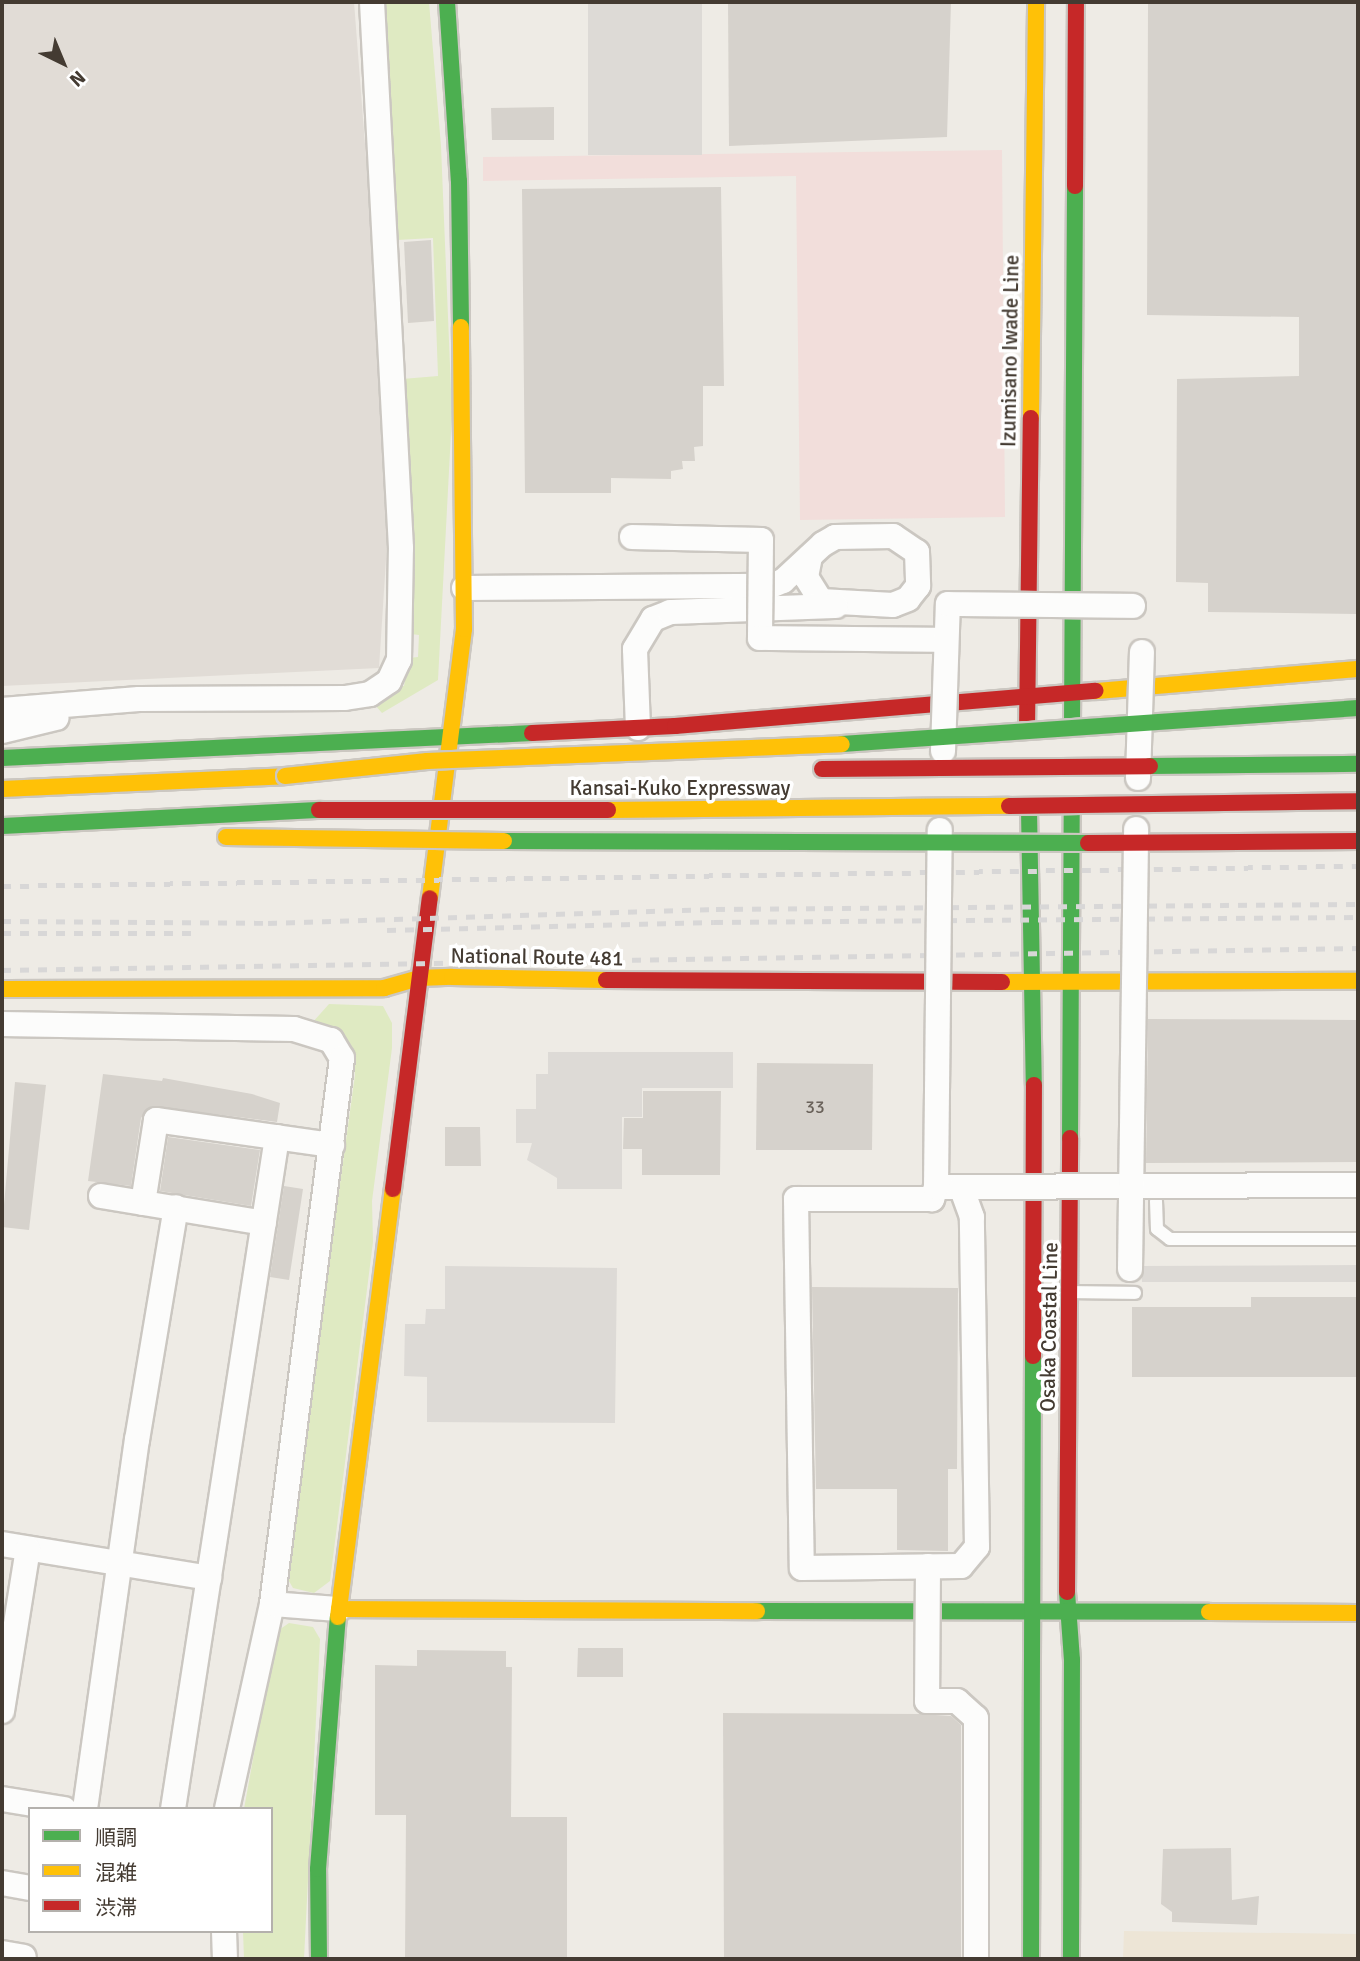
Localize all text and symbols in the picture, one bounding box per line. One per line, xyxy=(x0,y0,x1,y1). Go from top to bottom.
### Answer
north arrow xyxy=(28,28,98,98)
text: N xyxy=(64,65,90,92)
street label: Izumisano Iwade Line xyxy=(996,255,1024,447)
street label: Kansai-Kuko Expressway xyxy=(570,775,790,801)
street label: National Route 481 xyxy=(450,943,624,971)
house number: 33 xyxy=(805,1096,825,1118)
street label: Osaka Coastal Line xyxy=(1035,1242,1063,1412)
legend xyxy=(28,1807,273,1933)
text: 順調 xyxy=(95,1825,137,1851)
text: 混雑 xyxy=(95,1860,137,1886)
text: 渋滞 xyxy=(95,1895,137,1921)

